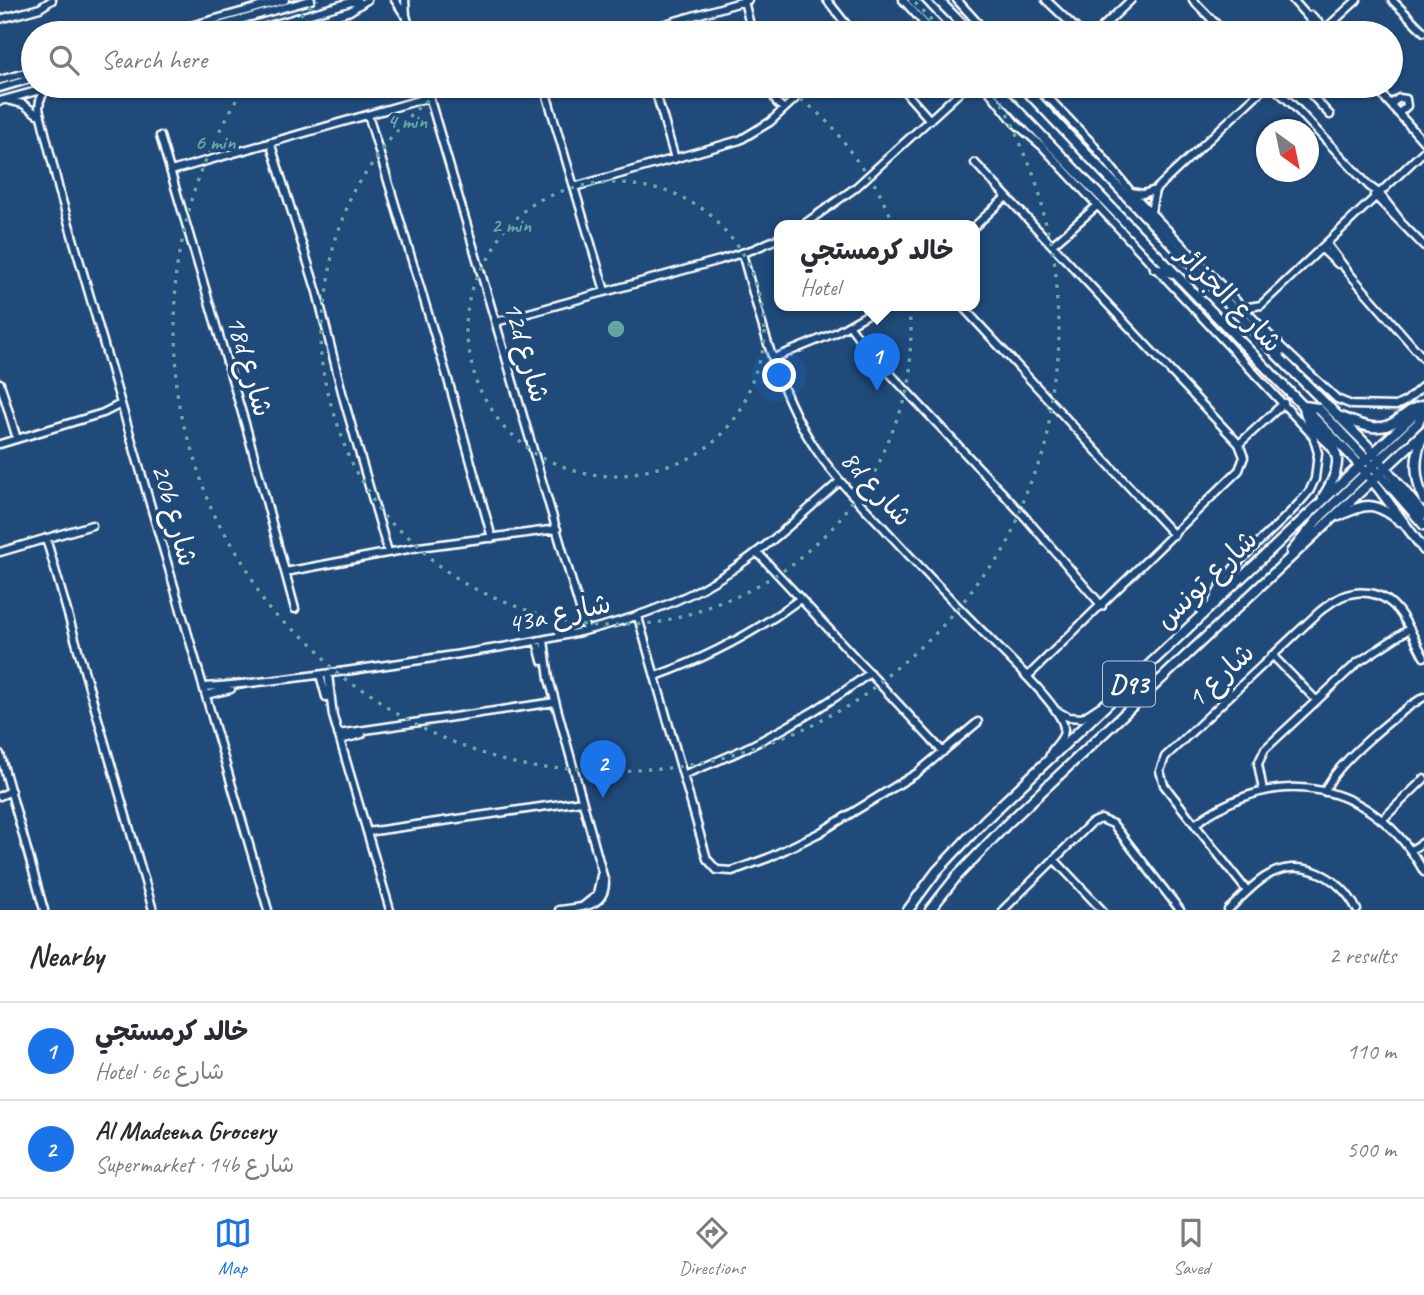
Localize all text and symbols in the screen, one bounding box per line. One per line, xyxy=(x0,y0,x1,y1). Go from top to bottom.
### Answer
search box xyxy=(21,21,1403,98)
icon: search xyxy=(45,41,83,79)
text: Search here xyxy=(101,43,207,76)
text: 4 min xyxy=(387,108,427,134)
north arrow xyxy=(1256,119,1319,182)
text: 6 min xyxy=(195,129,236,155)
text: 2 min xyxy=(491,212,531,238)
popup xyxy=(774,220,980,311)
text: خالد كرمستجي xyxy=(800,234,954,267)
street label: شارع الجزائر xyxy=(1167,235,1290,361)
text: Hotel xyxy=(800,273,840,302)
street label: 12d شارع xyxy=(494,297,558,407)
street label: 18d شارع xyxy=(217,311,281,421)
centre of rings xyxy=(604,317,628,341)
pin: 1 xyxy=(854,333,900,391)
your location xyxy=(762,358,796,392)
street label: 8d شارع xyxy=(832,442,920,535)
street label: 20b شارع xyxy=(142,460,206,571)
street label: شارع تونس xyxy=(1148,522,1266,638)
street label: 43a شارع xyxy=(504,585,614,643)
street label: شارع 1 xyxy=(1179,635,1263,717)
road number: D93 xyxy=(1103,662,1155,706)
pin: 2 xyxy=(580,740,626,798)
text: Nearby xyxy=(28,937,104,975)
text: 2 results xyxy=(1329,941,1396,970)
text: خالد كرمستجي xyxy=(95,1015,248,1048)
text: 1 xyxy=(46,1037,56,1066)
text: 110 m xyxy=(1347,1037,1396,1066)
text: Hotel · 6c شارع xyxy=(95,1057,224,1086)
text: Al Madeena Grocery xyxy=(95,1114,275,1147)
text: 2 xyxy=(46,1135,56,1164)
text: 500 m xyxy=(1347,1135,1396,1164)
text: Supermarket · 14b شارع xyxy=(95,1150,294,1179)
tab: Map xyxy=(214,1214,252,1280)
tab: Directions xyxy=(679,1214,745,1280)
tab: Saved xyxy=(1172,1214,1210,1280)

